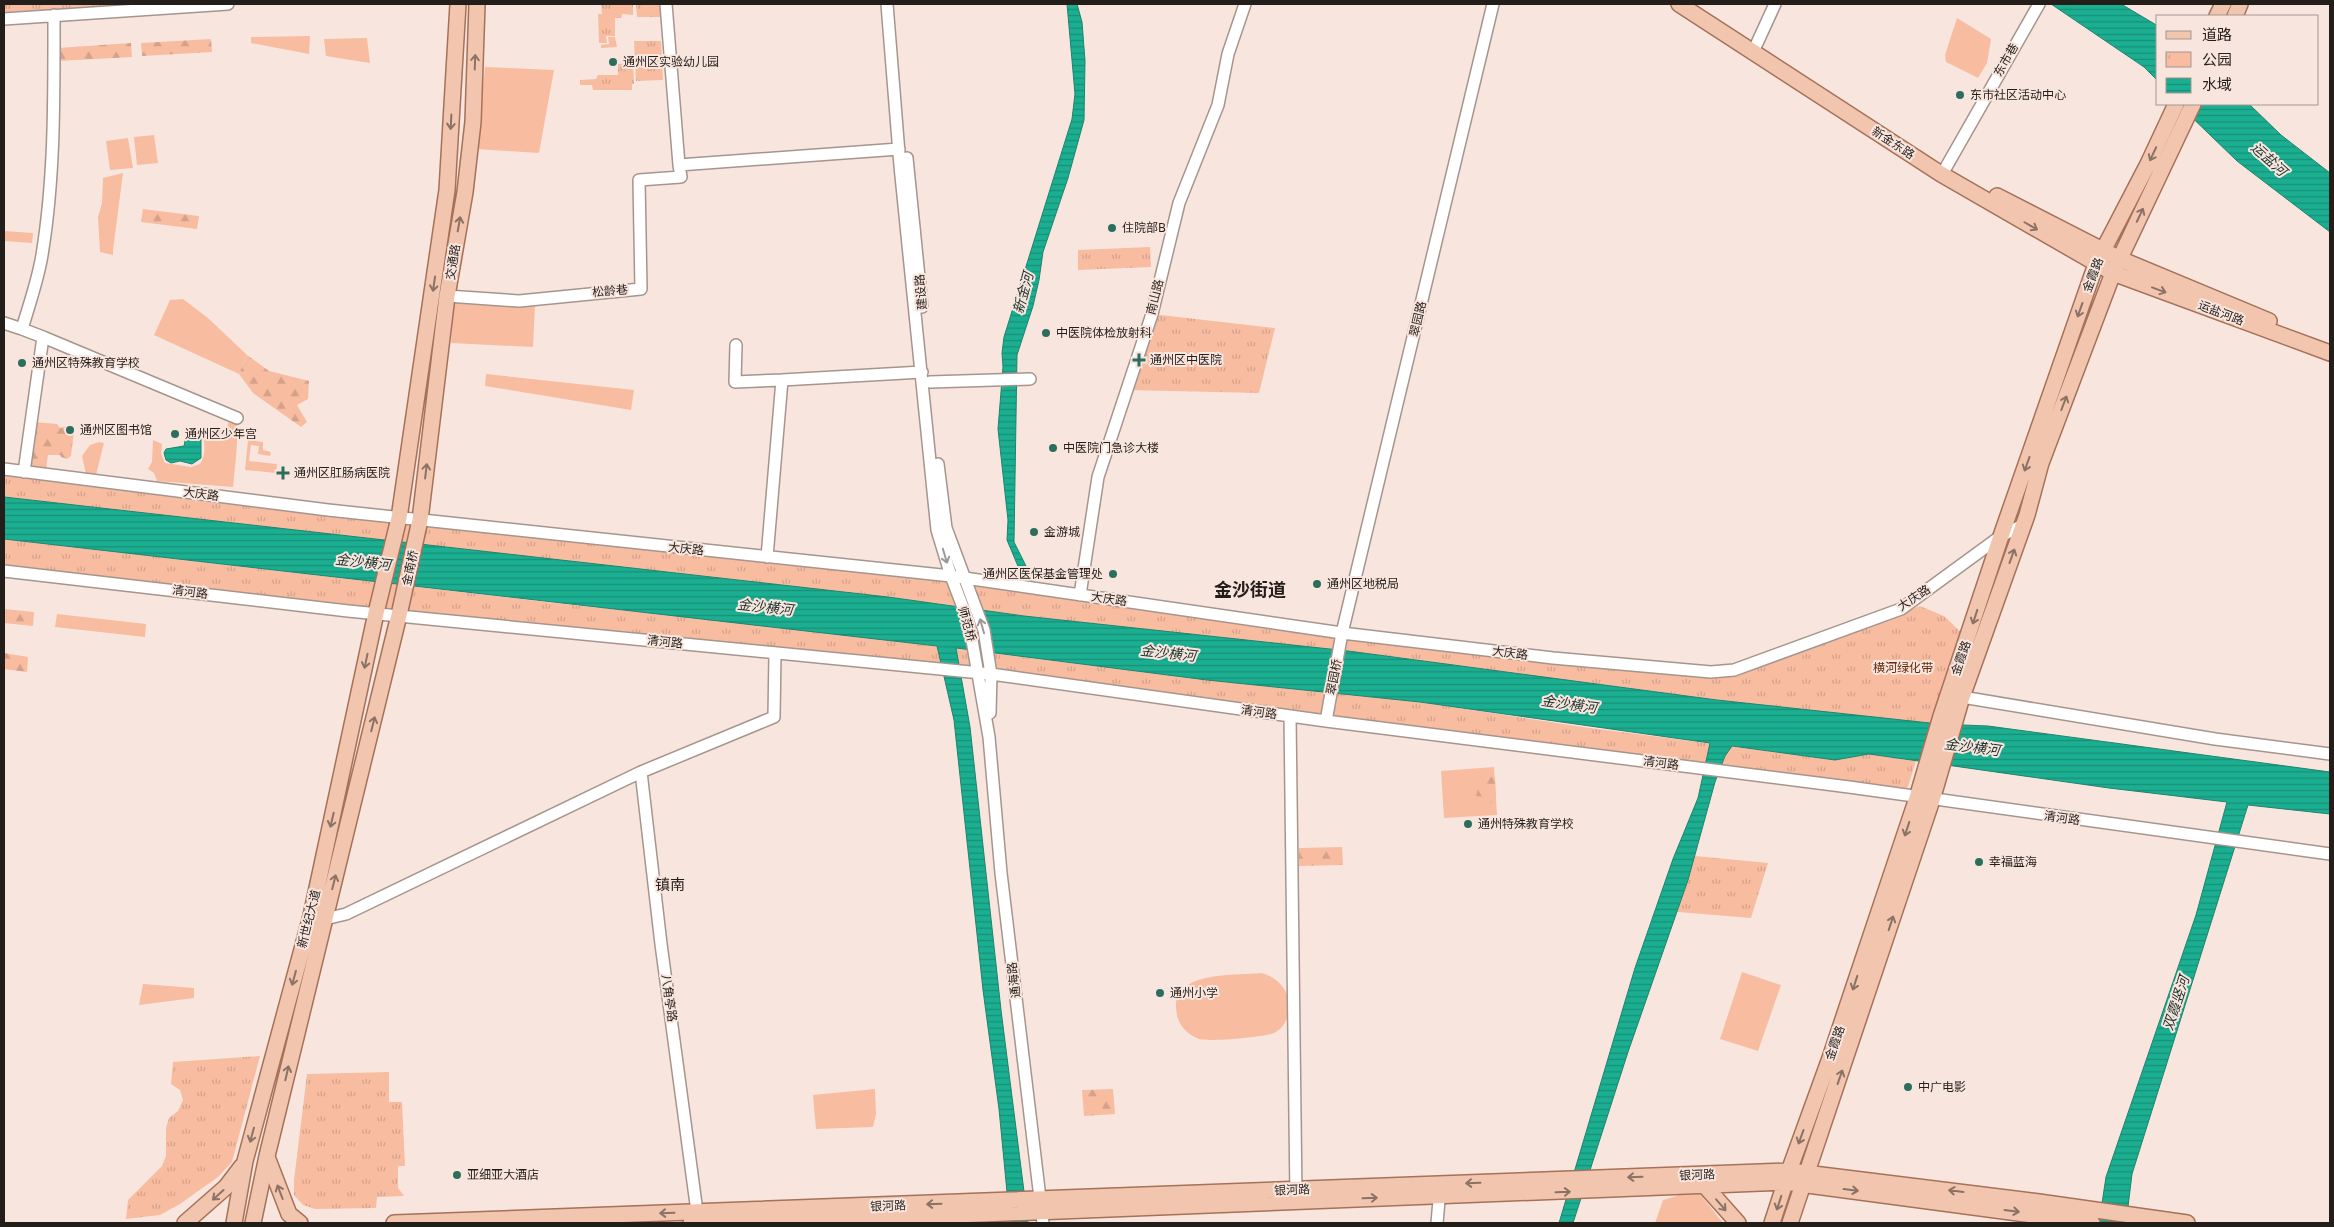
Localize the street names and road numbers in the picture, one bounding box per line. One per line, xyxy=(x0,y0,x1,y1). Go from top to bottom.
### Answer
street label: 东市巷 xyxy=(1989,40,2022,80)
street label: 新金东路 xyxy=(1869,122,1918,163)
street label: 交通路 xyxy=(441,243,464,281)
street label: 金霞路 xyxy=(2078,255,2107,295)
street label: 建设路 xyxy=(910,273,931,311)
street label: 南山路 xyxy=(1142,277,1167,316)
street label: 松龄巷 xyxy=(591,280,629,301)
street label: 运盐河路 xyxy=(2196,296,2247,329)
street label: 翠园路 xyxy=(1405,299,1430,338)
street label: 大庆路 xyxy=(182,483,220,504)
street label: 大庆路 xyxy=(667,538,705,559)
street label: 金南桥 xyxy=(397,549,422,587)
street label: 清河路 xyxy=(171,581,209,602)
street label: 大庆路 xyxy=(1894,581,1933,615)
street label: 大庆路 xyxy=(1090,588,1128,609)
street label: 师范桥 xyxy=(954,604,981,644)
street label: 清河路 xyxy=(646,631,684,652)
street label: 金霞路 xyxy=(1947,638,1974,678)
street label: 大庆路 xyxy=(1491,642,1529,663)
street label: 翠园桥 xyxy=(1322,658,1345,696)
street label: 清河路 xyxy=(1240,701,1278,722)
street label: 清河路 xyxy=(1642,752,1680,773)
street label: 清河路 xyxy=(2043,807,2081,828)
street label: 新世纪大道 xyxy=(293,888,324,950)
street label: 通海路 xyxy=(1003,961,1024,999)
street label: 八角亭路 xyxy=(658,973,681,1023)
street label: 金霞路 xyxy=(1821,1023,1848,1063)
street label: 银河路 xyxy=(1679,1165,1715,1184)
street label: 银河路 xyxy=(1274,1180,1310,1199)
street label: 银河路 xyxy=(870,1196,906,1215)

